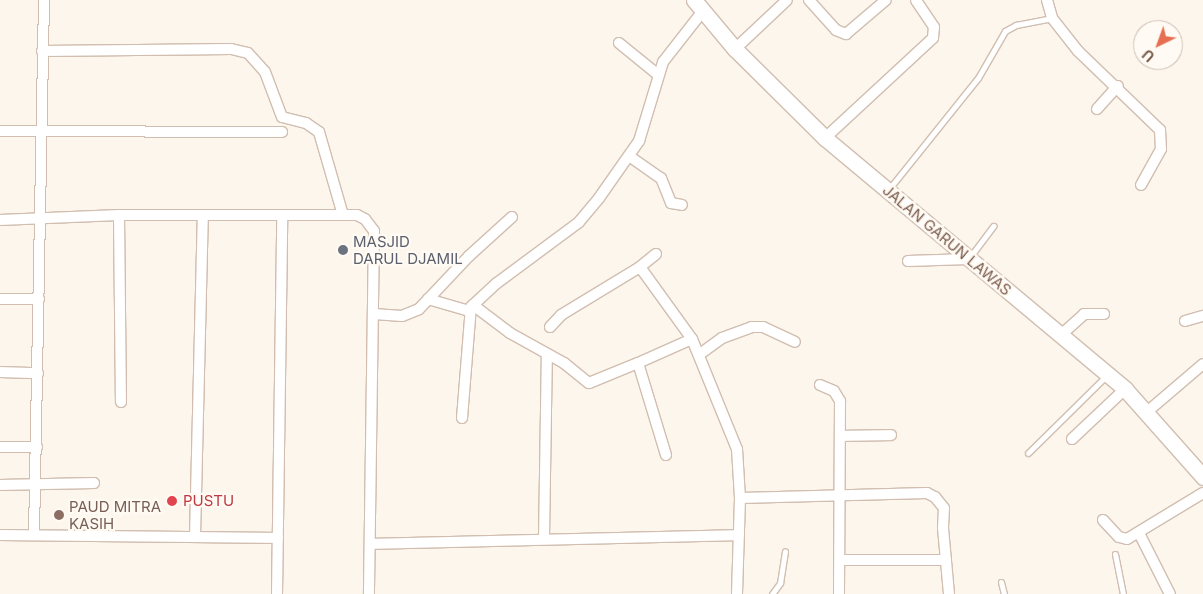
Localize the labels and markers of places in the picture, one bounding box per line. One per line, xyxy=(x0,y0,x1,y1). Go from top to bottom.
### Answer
place label: MASJID DARUL DJAMIL xyxy=(353,232,463,267)
marker: MASJID DARUL DJAMIL xyxy=(337,244,349,256)
place label: PUSTU xyxy=(183,492,234,510)
marker: PUSTU xyxy=(165,494,179,508)
place label: PAUD MITRA KASIH xyxy=(69,497,161,532)
marker: PAUD MITRA KASIH xyxy=(53,509,65,521)

